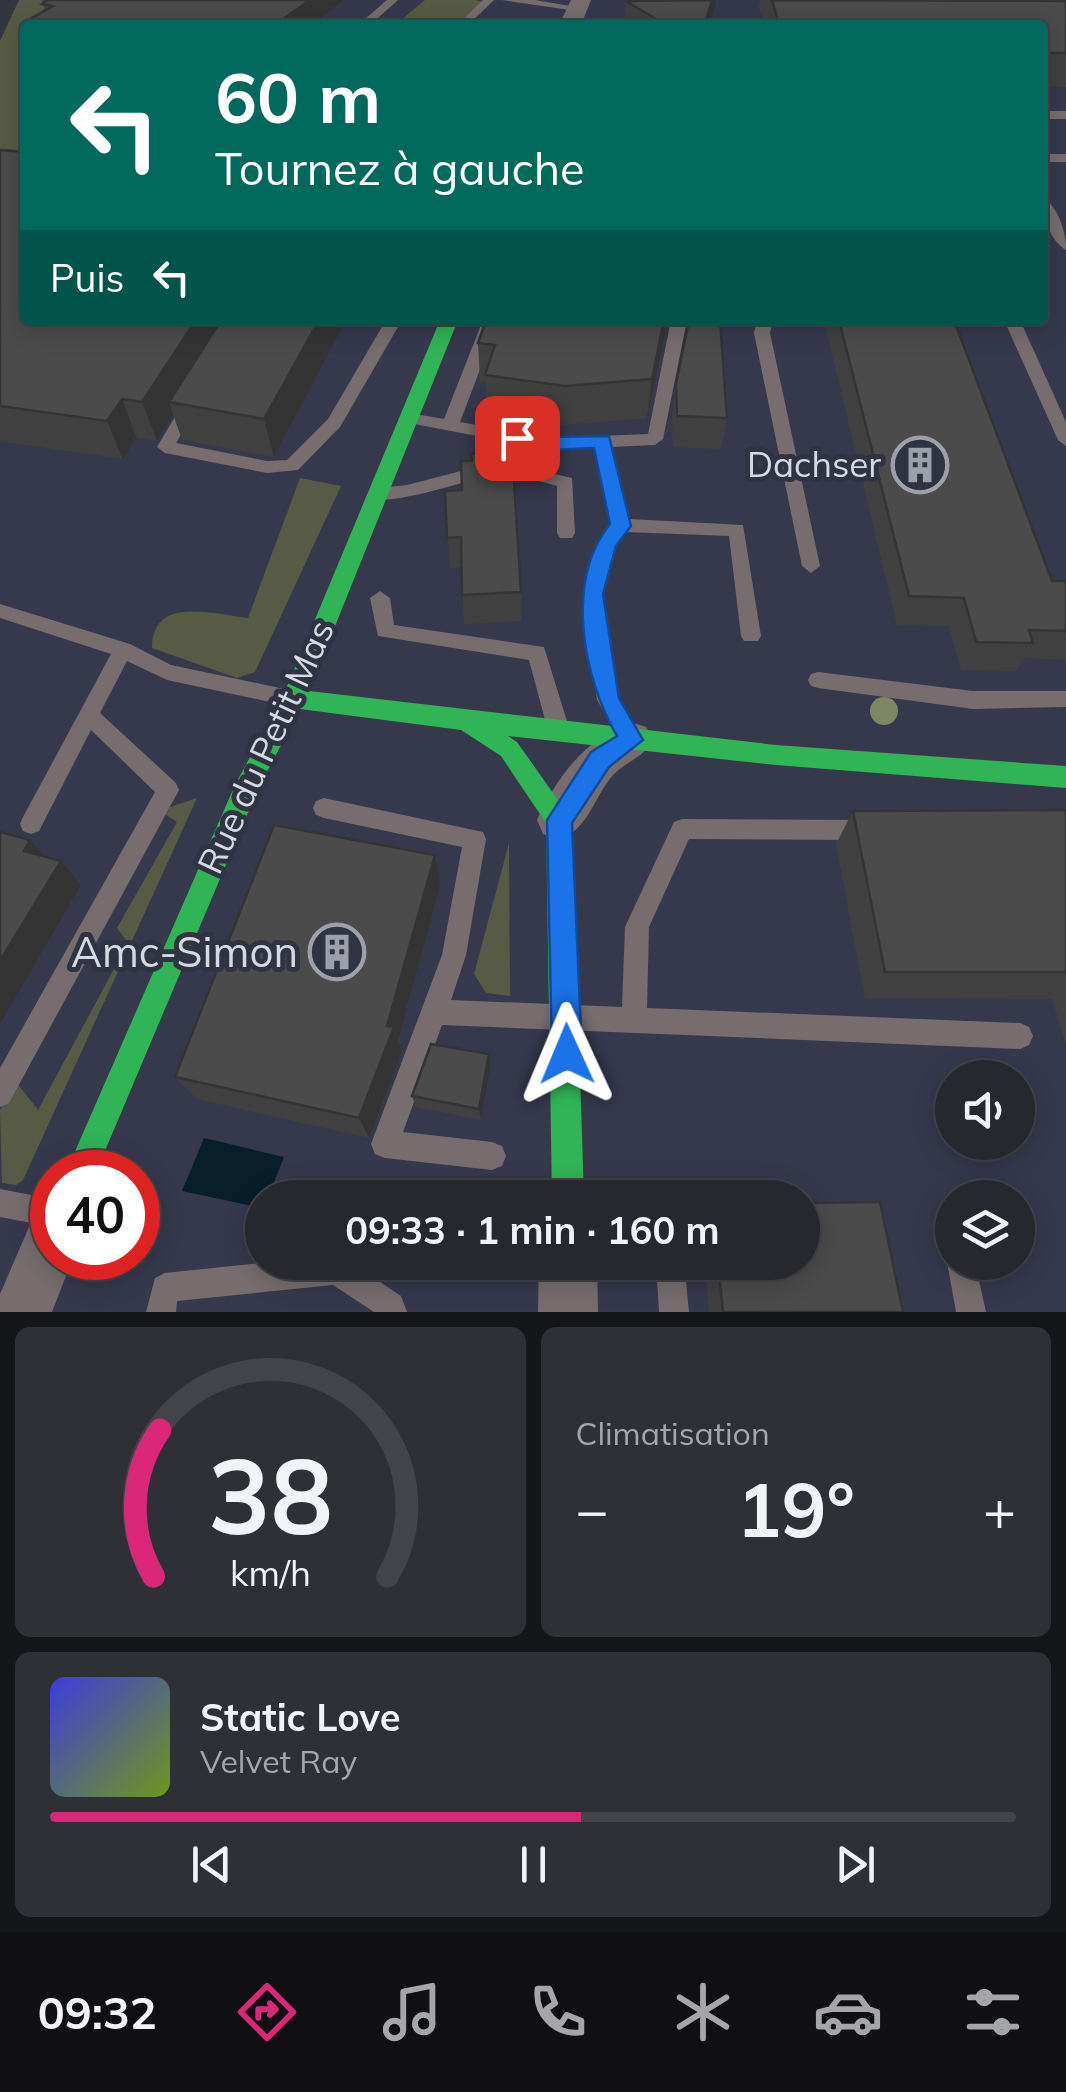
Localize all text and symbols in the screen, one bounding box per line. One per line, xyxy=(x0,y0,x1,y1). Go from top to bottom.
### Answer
text: 60 m xyxy=(215,53,381,141)
icon: left xyxy=(50,60,180,190)
text: Tournez à gauche xyxy=(215,140,585,196)
icon: left xyxy=(144,250,199,305)
text: Puis xyxy=(50,254,124,302)
pin xyxy=(475,396,560,481)
icon: arrive xyxy=(490,411,545,466)
building icon: Dachser xyxy=(890,435,950,495)
place label: Dachser xyxy=(747,442,881,486)
street label: Rue du Petit Mas xyxy=(187,613,343,880)
building icon: Amc-Simon xyxy=(307,922,367,982)
place label: Amc-Simon xyxy=(71,925,298,978)
position arrow xyxy=(515,1002,619,1106)
map controls xyxy=(935,1060,1035,1280)
button: sound xyxy=(935,1060,1035,1160)
speed limit sign: 40 xyxy=(30,1150,160,1280)
button: layers xyxy=(935,1180,1035,1280)
text: 09:33 · 1 min · 160 m xyxy=(345,1206,720,1254)
text: Climatisation xyxy=(576,1413,770,1453)
text: 38 xyxy=(208,1429,333,1560)
text: 19° xyxy=(737,1462,855,1556)
text: − xyxy=(576,1475,609,1544)
text: + xyxy=(983,1475,1016,1544)
text: km/h xyxy=(230,1550,311,1595)
text: Static Love xyxy=(200,1693,401,1741)
text: Velvet Ray xyxy=(200,1741,357,1781)
icon: previous xyxy=(184,1837,239,1892)
icon: pause xyxy=(506,1837,561,1892)
icon: next xyxy=(828,1837,883,1892)
icon: directions xyxy=(232,1977,302,2047)
icon: music xyxy=(377,1977,447,2047)
icon: phone xyxy=(523,1977,593,2047)
icon: climate xyxy=(668,1977,738,2047)
icon: car xyxy=(813,1977,883,2047)
icon: filters xyxy=(958,1977,1028,2047)
text: 09:32 xyxy=(38,1984,157,2040)

